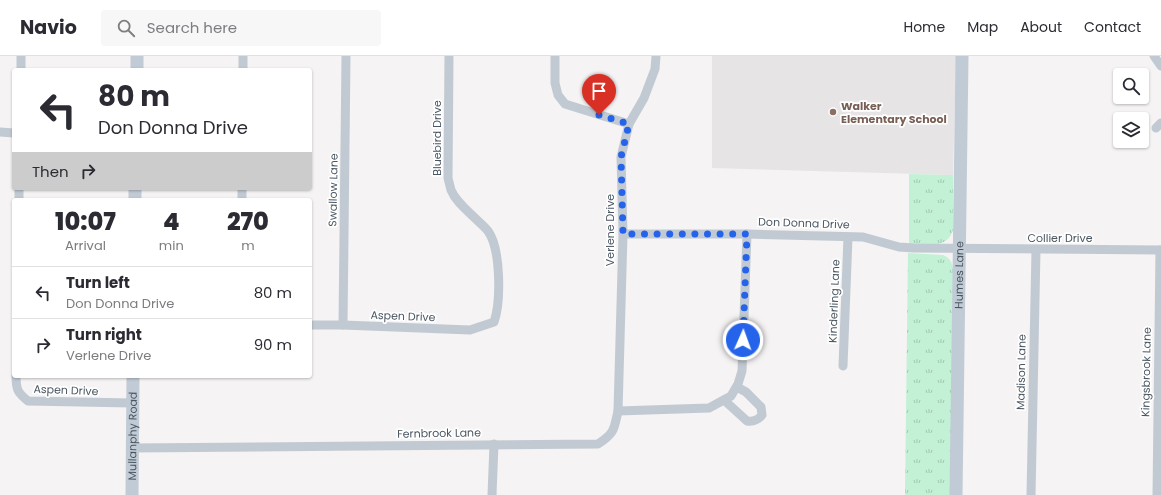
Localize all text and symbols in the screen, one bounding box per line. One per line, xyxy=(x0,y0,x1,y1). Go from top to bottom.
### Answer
search box xyxy=(101,10,381,46)
text: Navio xyxy=(20,14,77,41)
icon: search xyxy=(115,17,137,39)
text: Search here xyxy=(147,17,237,38)
text: Home xyxy=(903,17,945,37)
text: Map xyxy=(967,17,998,37)
text: About xyxy=(1020,17,1062,37)
text: Contact xyxy=(1084,17,1141,37)
map controls xyxy=(1113,68,1149,148)
button: search xyxy=(1113,68,1149,104)
pin xyxy=(582,74,616,115)
text: 80 m xyxy=(98,77,170,116)
icon: arrive xyxy=(588,80,610,102)
icon: left xyxy=(32,84,84,136)
place label: Walker Elementary School xyxy=(841,98,947,127)
street label: Bluebird Drive xyxy=(429,100,445,176)
marker: Walker Elementary School xyxy=(828,107,838,117)
button: layers xyxy=(1113,112,1149,148)
text: Don Donna Drive xyxy=(98,115,248,140)
street label: Swallow Lane xyxy=(324,153,342,227)
icon: right xyxy=(77,160,99,182)
text: Then xyxy=(32,161,69,182)
street label: Verlene Drive xyxy=(602,194,618,266)
text: 10:07 xyxy=(55,205,116,238)
text: 4 xyxy=(163,205,180,238)
text: 270 xyxy=(227,205,269,238)
street label: Don Donna Drive xyxy=(758,213,850,233)
street label: Collier Drive xyxy=(1027,230,1093,246)
text: Arrival xyxy=(65,236,106,255)
text: min xyxy=(159,236,184,255)
text: m xyxy=(241,236,255,255)
street label: Humes Lane xyxy=(951,241,967,309)
street label: Kinderling Lane xyxy=(825,259,843,343)
text: Turn left xyxy=(66,272,130,293)
icon: left xyxy=(32,282,54,304)
text: 80 m xyxy=(254,282,292,303)
text: Don Donna Drive xyxy=(66,294,174,313)
street label: Aspen Drive xyxy=(370,307,436,325)
position arrow xyxy=(722,319,764,361)
text: Turn right xyxy=(66,324,142,345)
street label: Kingsbrook Lane xyxy=(1137,327,1155,417)
icon: right xyxy=(32,334,54,356)
text: 90 m xyxy=(254,334,292,355)
street label: Madison Lane xyxy=(1012,334,1030,410)
text: Verlene Drive xyxy=(66,346,151,365)
street label: Aspen Drive xyxy=(33,381,99,399)
street label: Mullanphy Road xyxy=(124,392,141,480)
street label: Fernbrook Lane xyxy=(397,424,481,442)

